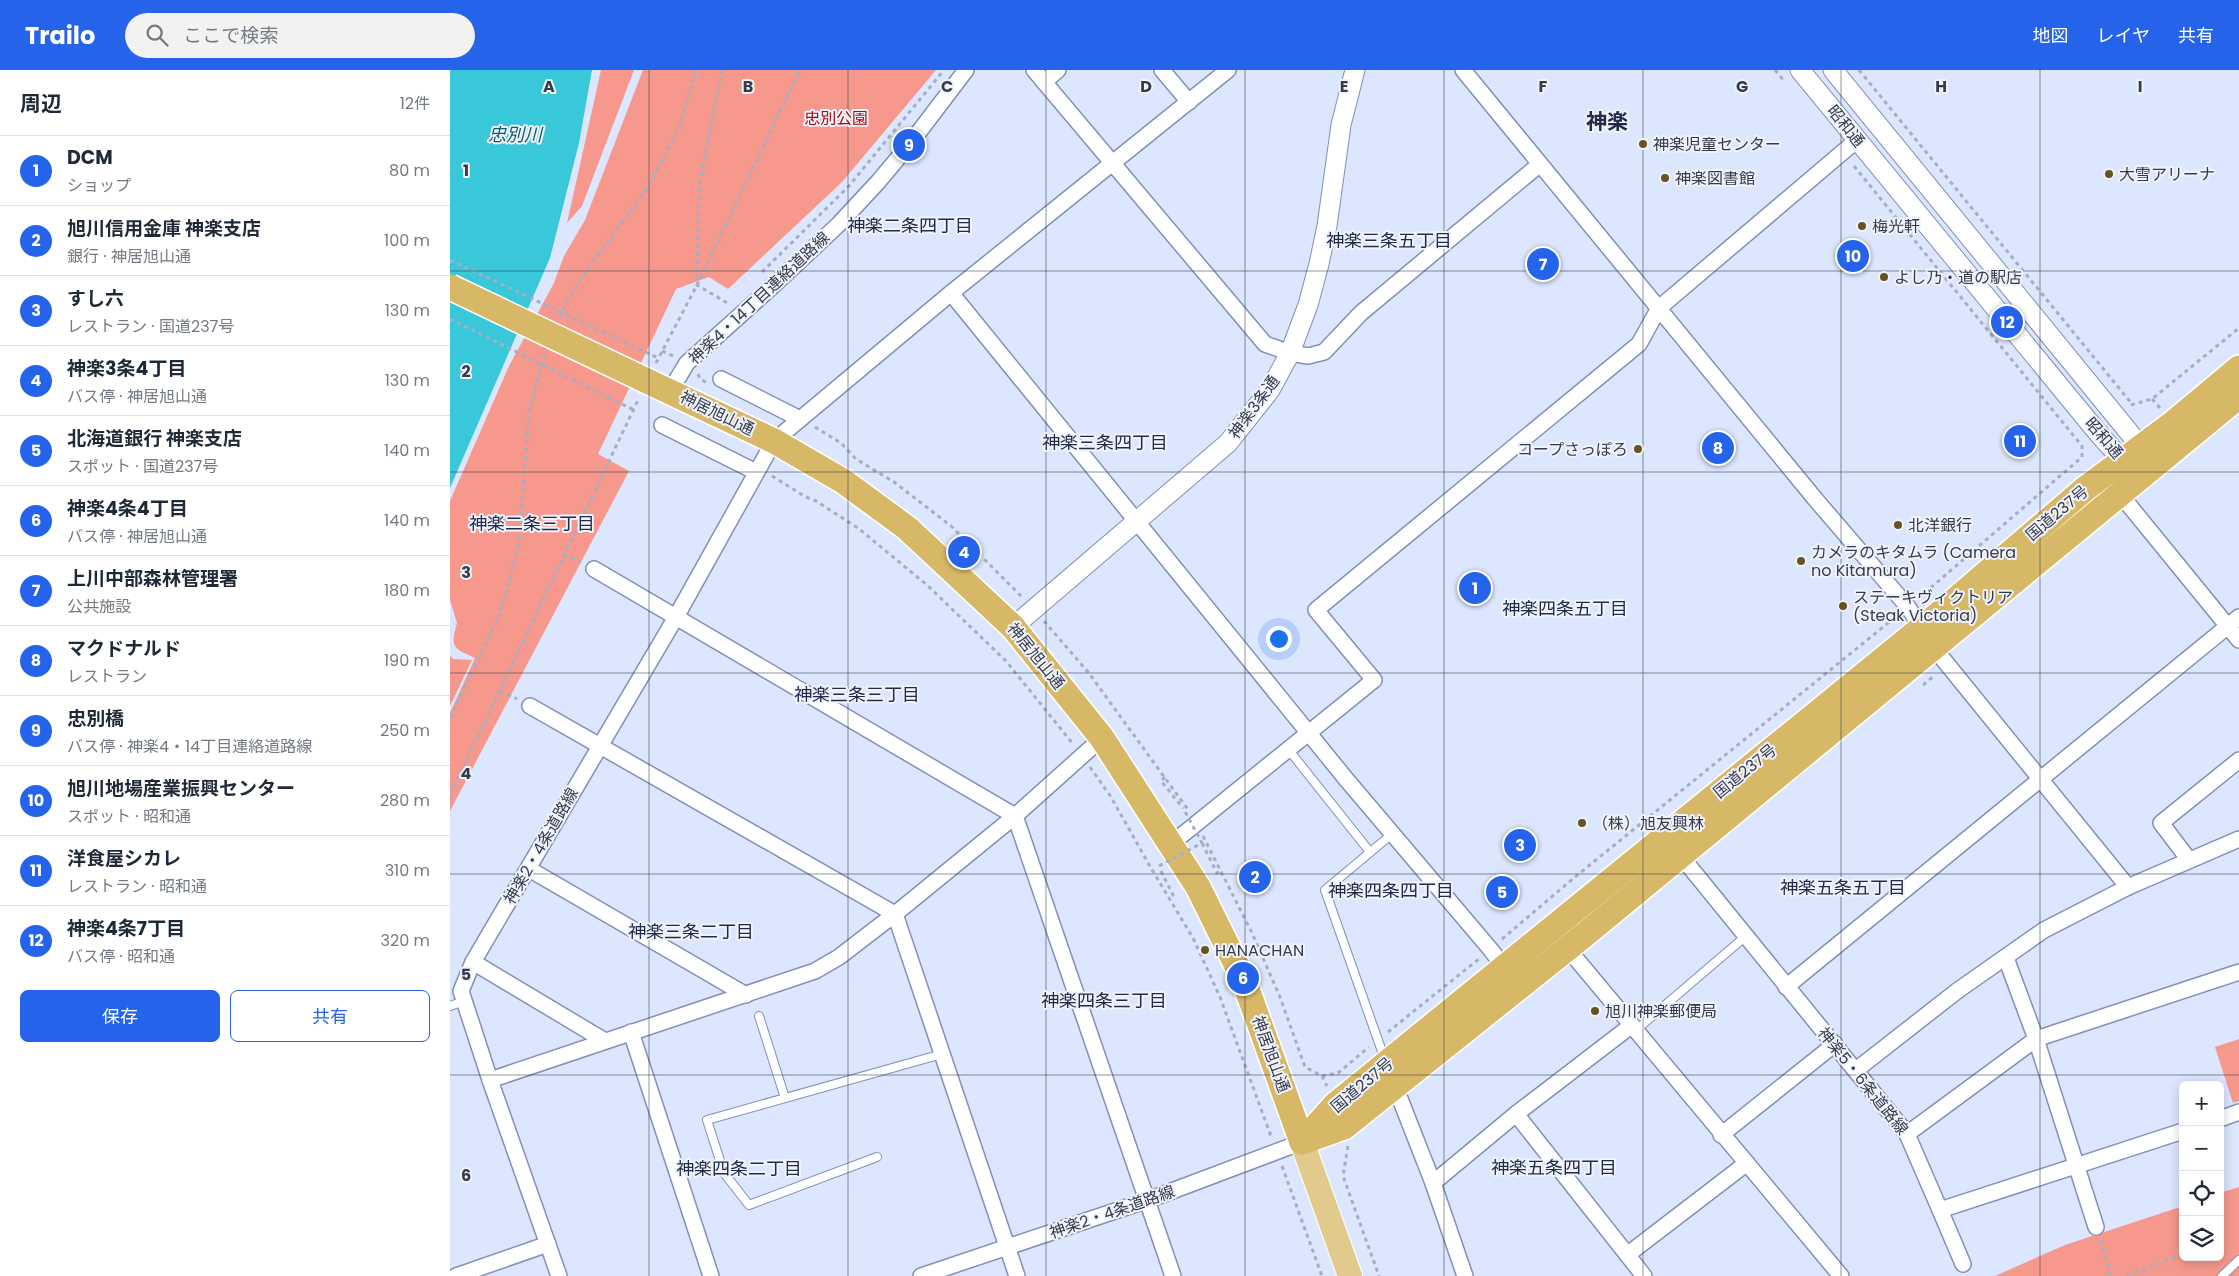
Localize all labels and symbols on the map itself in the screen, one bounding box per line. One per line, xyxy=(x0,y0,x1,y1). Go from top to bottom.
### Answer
text: A xyxy=(543,75,555,98)
text: B xyxy=(743,75,753,98)
text: C xyxy=(941,75,953,98)
text: D xyxy=(1140,75,1152,98)
text: E xyxy=(1340,75,1348,98)
text: F xyxy=(1539,75,1548,98)
text: G xyxy=(1736,75,1748,98)
text: H xyxy=(1935,75,1947,98)
text: I xyxy=(2138,75,2142,98)
street label: 昭和通 xyxy=(1822,100,1870,152)
park label: 忠別公園 xyxy=(804,107,868,130)
district label: 神楽 xyxy=(1586,107,1628,136)
water label: 忠別川 xyxy=(488,122,544,147)
pin: 9 xyxy=(893,126,925,164)
place label: 神楽児童センター xyxy=(1653,133,1781,156)
marker: 神楽児童センター xyxy=(1637,138,1649,150)
text: 1 xyxy=(463,159,469,182)
place label: 大雪アリーナ xyxy=(2119,163,2215,186)
place label: 神楽図書館 xyxy=(1675,167,1755,190)
marker: 大雪アリーナ xyxy=(2103,168,2115,180)
marker: 神楽図書館 xyxy=(1659,172,1671,184)
district label: 神楽二条四丁目 xyxy=(847,213,973,238)
place label: 梅光軒 xyxy=(1872,215,1920,238)
marker: 梅光軒 xyxy=(1856,220,1868,232)
street label: 神楽4・14丁目連絡道路線 xyxy=(683,226,835,370)
district label: 神楽三条五丁目 xyxy=(1326,228,1452,253)
pin: 10 xyxy=(1837,237,1869,275)
pin: 7 xyxy=(1527,245,1559,283)
place label: よし乃・道の駅店 xyxy=(1894,266,2022,289)
marker: よし乃・道の駅店 xyxy=(1878,271,1890,283)
pin: 12 xyxy=(1991,303,2023,341)
text: 2 xyxy=(461,360,471,383)
street label: 神楽3条通 xyxy=(1223,371,1285,443)
street label: 神居旭山通 xyxy=(676,385,758,441)
street label: 昭和通 xyxy=(2080,412,2128,464)
pin: 11 xyxy=(2004,422,2036,460)
pin: 8 xyxy=(1702,429,1734,467)
district label: 神楽三条四丁目 xyxy=(1042,430,1168,455)
place label: コープさっぽろ xyxy=(1517,438,1628,461)
marker: コープさっぽろ xyxy=(1632,443,1644,455)
street label: 国道237号 xyxy=(2021,480,2093,546)
district label: 神楽二条三丁目 xyxy=(469,511,595,536)
place label: 北洋銀行 xyxy=(1908,514,1972,537)
marker: 北洋銀行 xyxy=(1892,519,1904,531)
pin: 4 xyxy=(948,533,980,571)
place label: カメラのキタムラ (Camera no Kitamura) xyxy=(1811,541,2016,582)
marker: カメラのキタムラ (Camera no Kitamura) xyxy=(1795,555,1807,567)
text: 3 xyxy=(461,561,471,584)
pin: 1 xyxy=(1459,569,1491,607)
place label: ステーキヴィクトリア (Steak Victoria) xyxy=(1853,586,2013,627)
district label: 神楽四条五丁目 xyxy=(1502,596,1628,621)
marker: ステーキヴィクトリア (Steak Victoria) xyxy=(1837,600,1849,612)
street label: 神居旭山通 xyxy=(1002,618,1070,694)
your location xyxy=(1266,626,1292,652)
district label: 神楽三条三丁目 xyxy=(794,682,920,707)
street label: 国道237号 xyxy=(1708,738,1782,804)
text: 4 xyxy=(461,762,472,785)
street label: 神楽2・4条道路線 xyxy=(498,783,584,909)
place label: （株）旭友興林 xyxy=(1592,812,1704,835)
marker: （株）旭友興林 xyxy=(1576,817,1588,829)
pin: 3 xyxy=(1504,826,1536,864)
pin: 2 xyxy=(1239,858,1271,896)
pin: 5 xyxy=(1486,873,1518,911)
district label: 神楽五条五丁目 xyxy=(1780,875,1906,900)
district label: 神楽四条四丁目 xyxy=(1328,878,1454,903)
district label: 神楽三条二丁目 xyxy=(628,919,754,944)
place label: HANACHAN xyxy=(1215,939,1304,962)
marker: HANACHAN xyxy=(1199,944,1211,956)
pin: 6 xyxy=(1227,959,1259,997)
text: 5 xyxy=(461,963,471,986)
district label: 神楽四条三丁目 xyxy=(1041,988,1167,1013)
place label: 旭川神楽郵便局 xyxy=(1605,1000,1717,1023)
marker: 旭川神楽郵便局 xyxy=(1589,1005,1601,1017)
street label: 神居旭山通 xyxy=(1247,1012,1295,1096)
street label: 神楽5・6条道路線 xyxy=(1812,1022,1914,1140)
street label: 国道237号 xyxy=(1326,1052,1398,1118)
district label: 神楽五条四丁目 xyxy=(1491,1155,1617,1180)
district label: 神楽四条二丁目 xyxy=(676,1156,802,1181)
text: 6 xyxy=(461,1164,471,1187)
street label: 神楽2・4条道路線 xyxy=(1046,1180,1178,1244)

